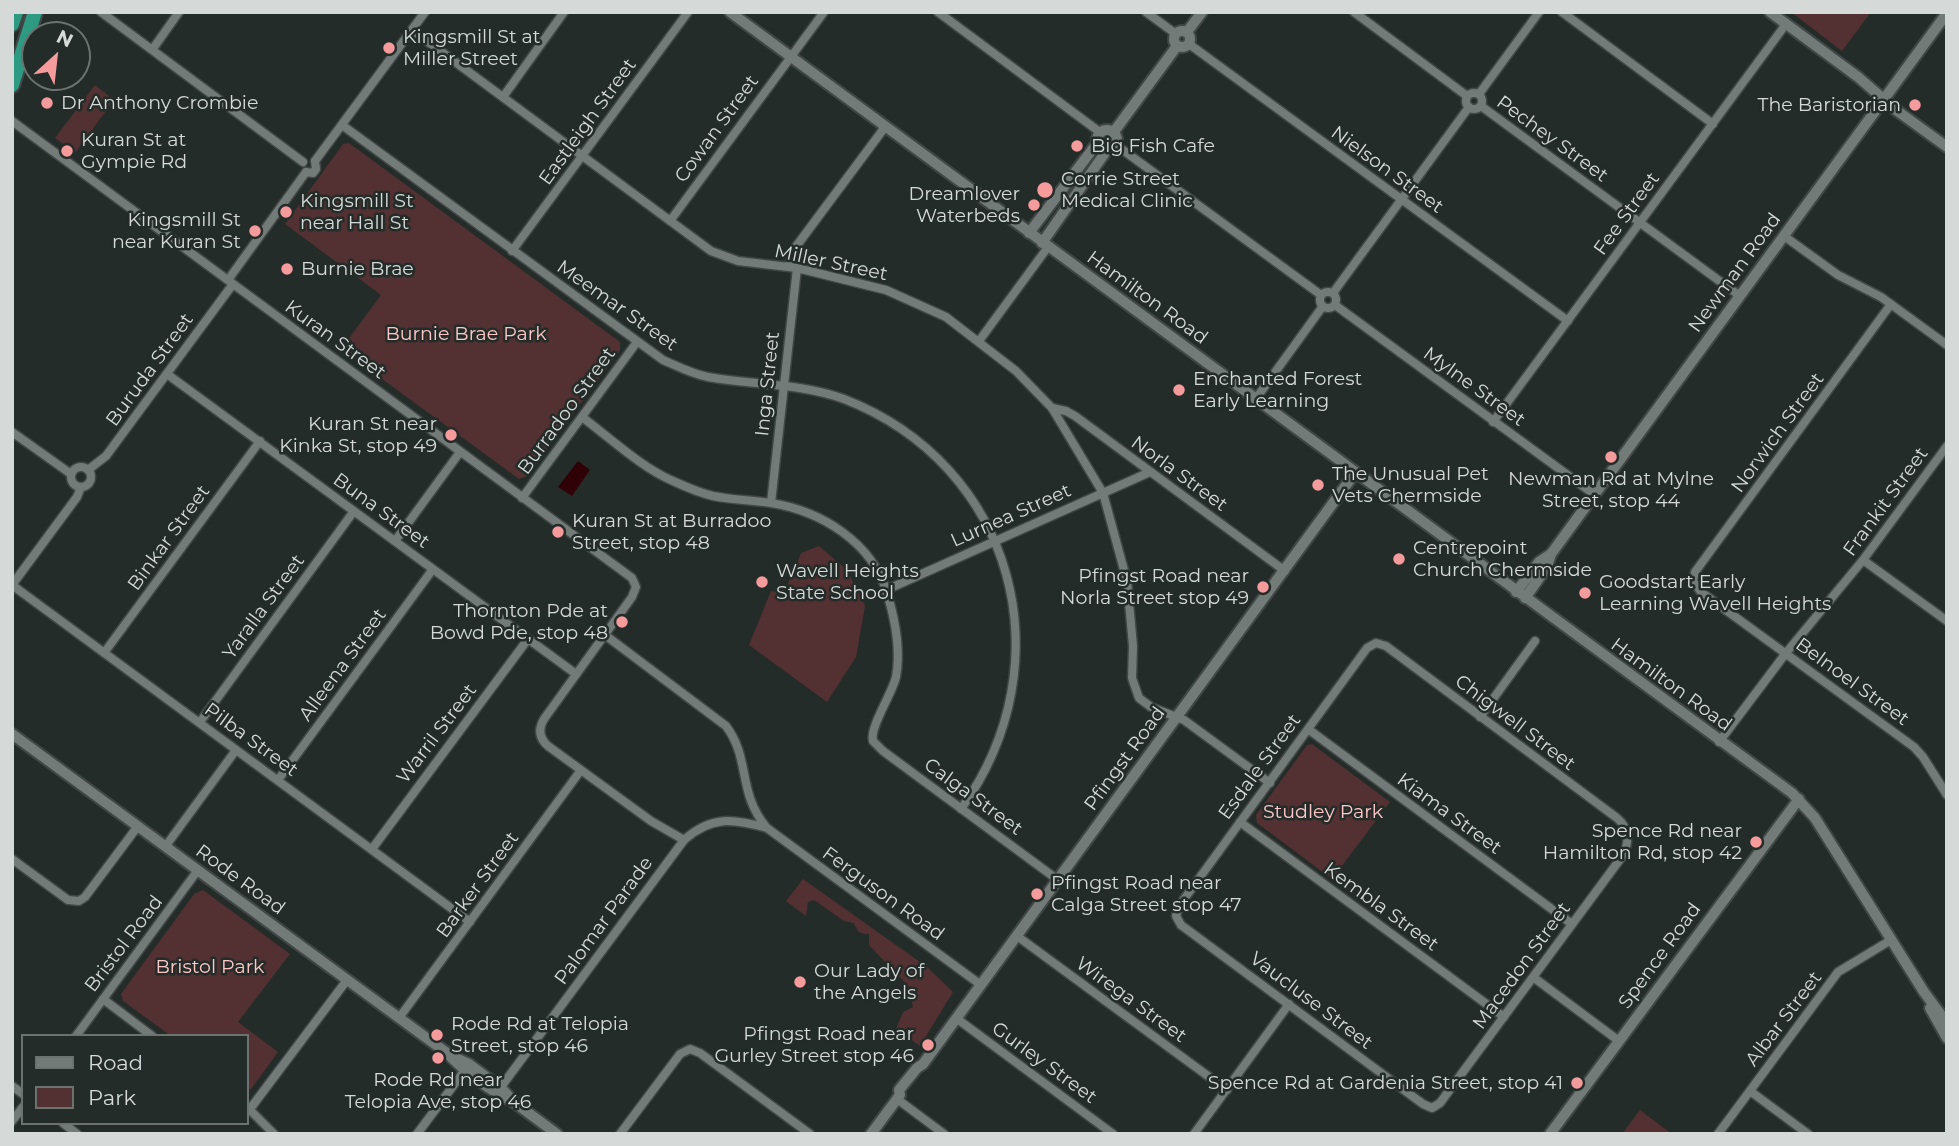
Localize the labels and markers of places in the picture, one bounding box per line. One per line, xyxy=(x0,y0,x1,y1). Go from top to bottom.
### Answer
place label: Kingsmill St at Miller Street xyxy=(403,26,541,70)
marker: Kingsmill St at Miller Street xyxy=(381,40,397,56)
place label: Dr Anthony Crombie xyxy=(61,92,258,114)
place label: The Baristorian xyxy=(1757,94,1901,116)
marker: Dr Anthony Crombie xyxy=(39,95,55,111)
marker: The Baristorian xyxy=(1907,97,1923,113)
place label: Kuran St at Gympie Rd xyxy=(81,129,187,173)
place label: Big Fish Cafe xyxy=(1091,135,1215,157)
marker: Big Fish Cafe xyxy=(1069,138,1085,154)
marker: Kuran St at Gympie Rd xyxy=(59,143,75,159)
place label: Corrie Street Medical Clinic xyxy=(1061,168,1193,212)
marker: Corrie Street Medical Clinic xyxy=(1035,180,1055,200)
place label: Dreamlover Waterbeds xyxy=(909,183,1020,227)
place label: Kingsmill St near Hall St xyxy=(300,190,414,234)
marker: Dreamlover Waterbeds xyxy=(1026,197,1042,213)
marker: Kingsmill St near Hall St xyxy=(278,204,294,220)
place label: Kingsmill St near Kuran St xyxy=(112,209,241,253)
marker: Kingsmill St near Kuran St xyxy=(247,223,263,239)
place label: Burnie Brae xyxy=(301,258,414,280)
marker: Burnie Brae xyxy=(279,261,295,277)
place label: Enchanted Forest Early Learning xyxy=(1193,368,1362,412)
marker: Enchanted Forest Early Learning xyxy=(1171,382,1187,398)
place label: Kuran St near Kinka St, stop 49 xyxy=(279,413,437,457)
marker: Kuran St near Kinka St, stop 49 xyxy=(443,427,459,443)
marker: Newman Rd at Mylne Street, stop 44 xyxy=(1603,449,1619,465)
place label: The Unusual Pet Vets Chermside xyxy=(1332,463,1489,507)
place label: Newman Rd at Mylne Street, stop 44 xyxy=(1508,468,1714,512)
marker: The Unusual Pet Vets Chermside xyxy=(1310,477,1326,493)
place label: Kuran St at Burradoo Street, stop 48 xyxy=(572,510,771,554)
marker: Kuran St at Burradoo Street, stop 48 xyxy=(550,524,566,540)
place label: Centrepoint Church Chermside xyxy=(1413,537,1592,581)
marker: Centrepoint Church Chermside xyxy=(1391,551,1407,567)
place label: Wavell Heights State School xyxy=(776,560,919,604)
place label: Pfingst Road near Norla Street stop 49 xyxy=(1060,565,1249,609)
place label: Goodstart Early Learning Wavell Heights xyxy=(1599,571,1831,615)
marker: Wavell Heights State School xyxy=(754,574,770,590)
marker: Pfingst Road near Norla Street stop 49 xyxy=(1255,579,1271,595)
marker: Goodstart Early Learning Wavell Heights xyxy=(1577,585,1593,601)
place label: Thornton Pde at Bowd Pde, stop 48 xyxy=(430,600,608,644)
marker: Thornton Pde at Bowd Pde, stop 48 xyxy=(614,614,630,630)
place label: Spence Rd near Hamilton Rd, stop 42 xyxy=(1543,820,1742,864)
marker: Spence Rd near Hamilton Rd, stop 42 xyxy=(1748,834,1764,850)
place label: Pfingst Road near Calga Street stop 47 xyxy=(1051,872,1241,916)
marker: Pfingst Road near Calga Street stop 47 xyxy=(1029,886,1045,902)
place label: Our Lady of the Angels xyxy=(814,960,924,1004)
marker: Our Lady of the Angels xyxy=(792,974,808,990)
place label: Rode Rd at Telopia Street, stop 46 xyxy=(451,1013,629,1057)
place label: Pfingst Road near Gurley Street stop 46 xyxy=(714,1023,914,1067)
marker: Rode Rd at Telopia Street, stop 46 xyxy=(429,1027,445,1043)
marker: Pfingst Road near Gurley Street stop 46 xyxy=(920,1037,936,1053)
marker: Rode Rd near Telopia Ave, stop 46 xyxy=(430,1050,446,1066)
place label: Rode Rd near Telopia Ave, stop 46 xyxy=(345,1069,531,1113)
place label: Spence Rd at Gardenia Street, stop 41 xyxy=(1208,1072,1563,1094)
marker: Spence Rd at Gardenia Street, stop 41 xyxy=(1569,1075,1585,1091)

